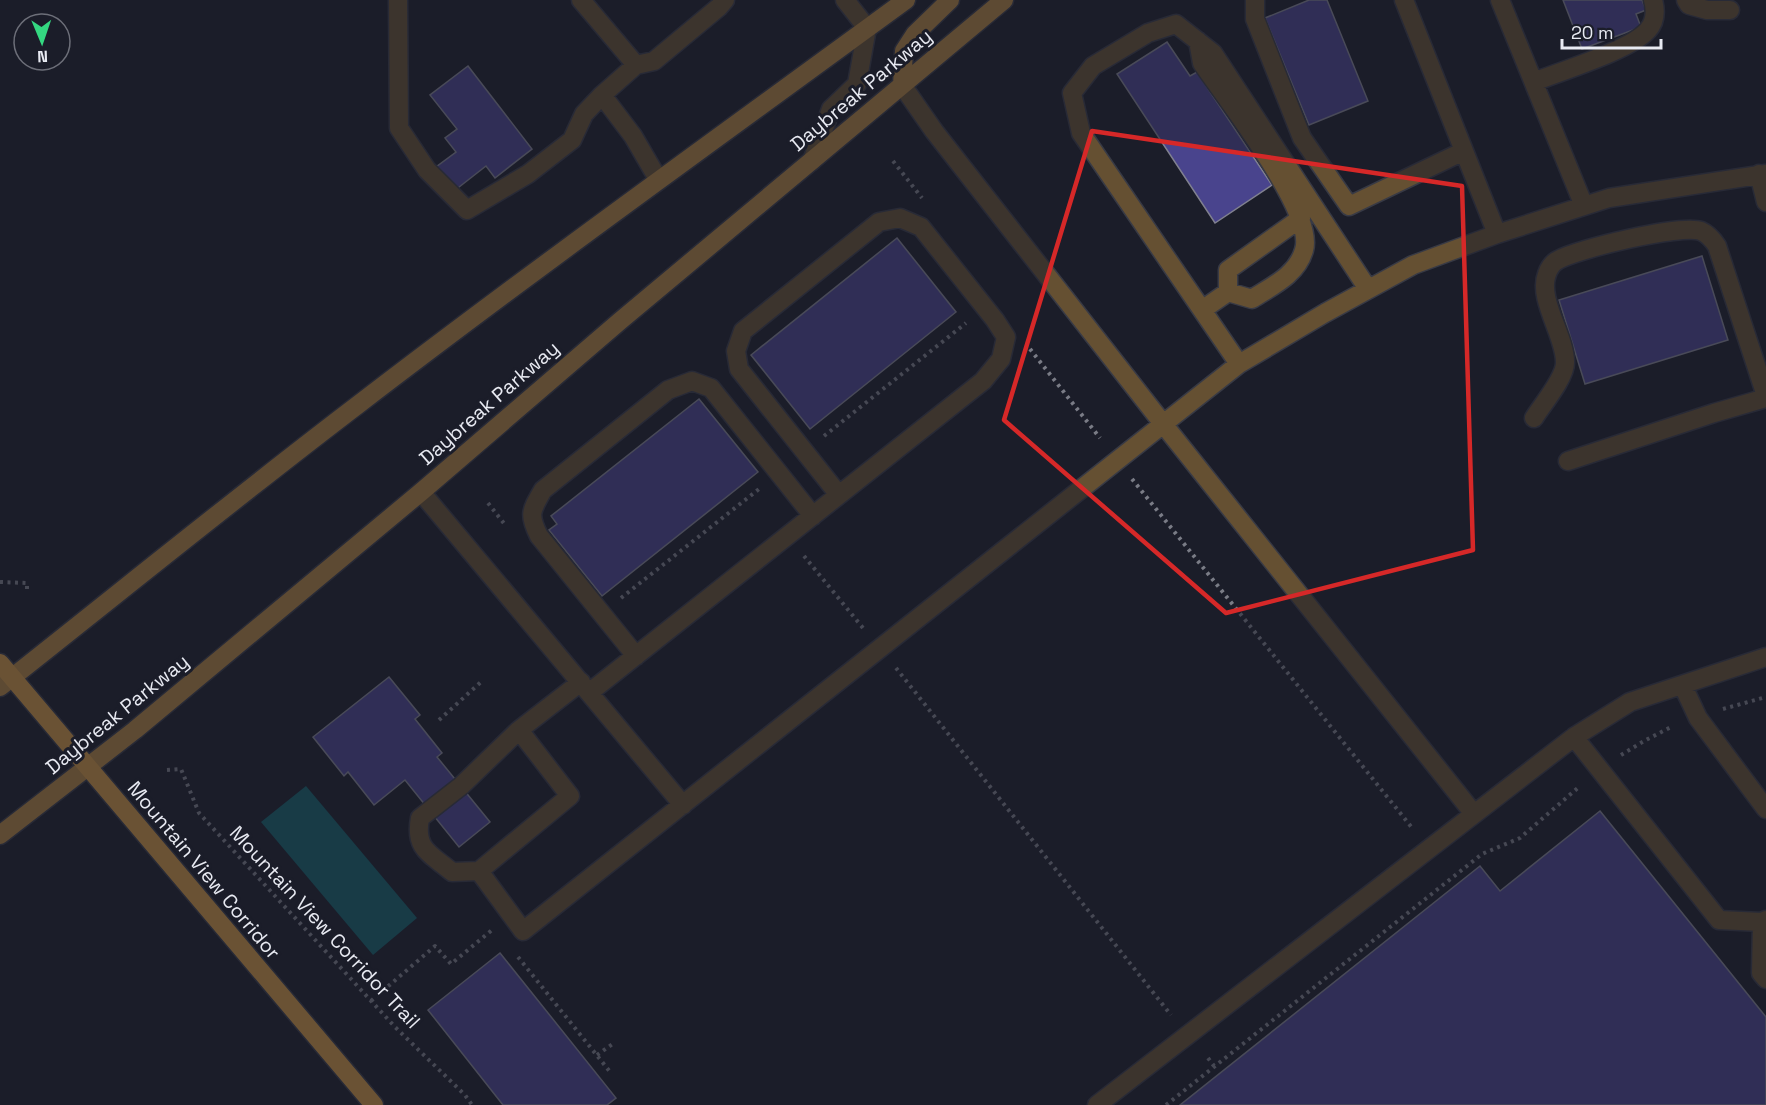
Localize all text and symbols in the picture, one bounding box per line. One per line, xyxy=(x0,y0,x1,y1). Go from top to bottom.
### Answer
north arrow xyxy=(12,12,72,72)
scale bar xyxy=(1562,12,1661,50)
text: 20 m xyxy=(1571,21,1614,44)
street label: Daybreak Parkway xyxy=(785,23,937,157)
text: N xyxy=(37,46,48,67)
street label: Daybreak Parkway xyxy=(414,335,564,471)
street label: Daybreak Parkway xyxy=(40,648,194,780)
street label: Mountain View Corridor xyxy=(122,776,286,964)
street label: Mountain View Corridor Trail xyxy=(224,820,426,1034)

